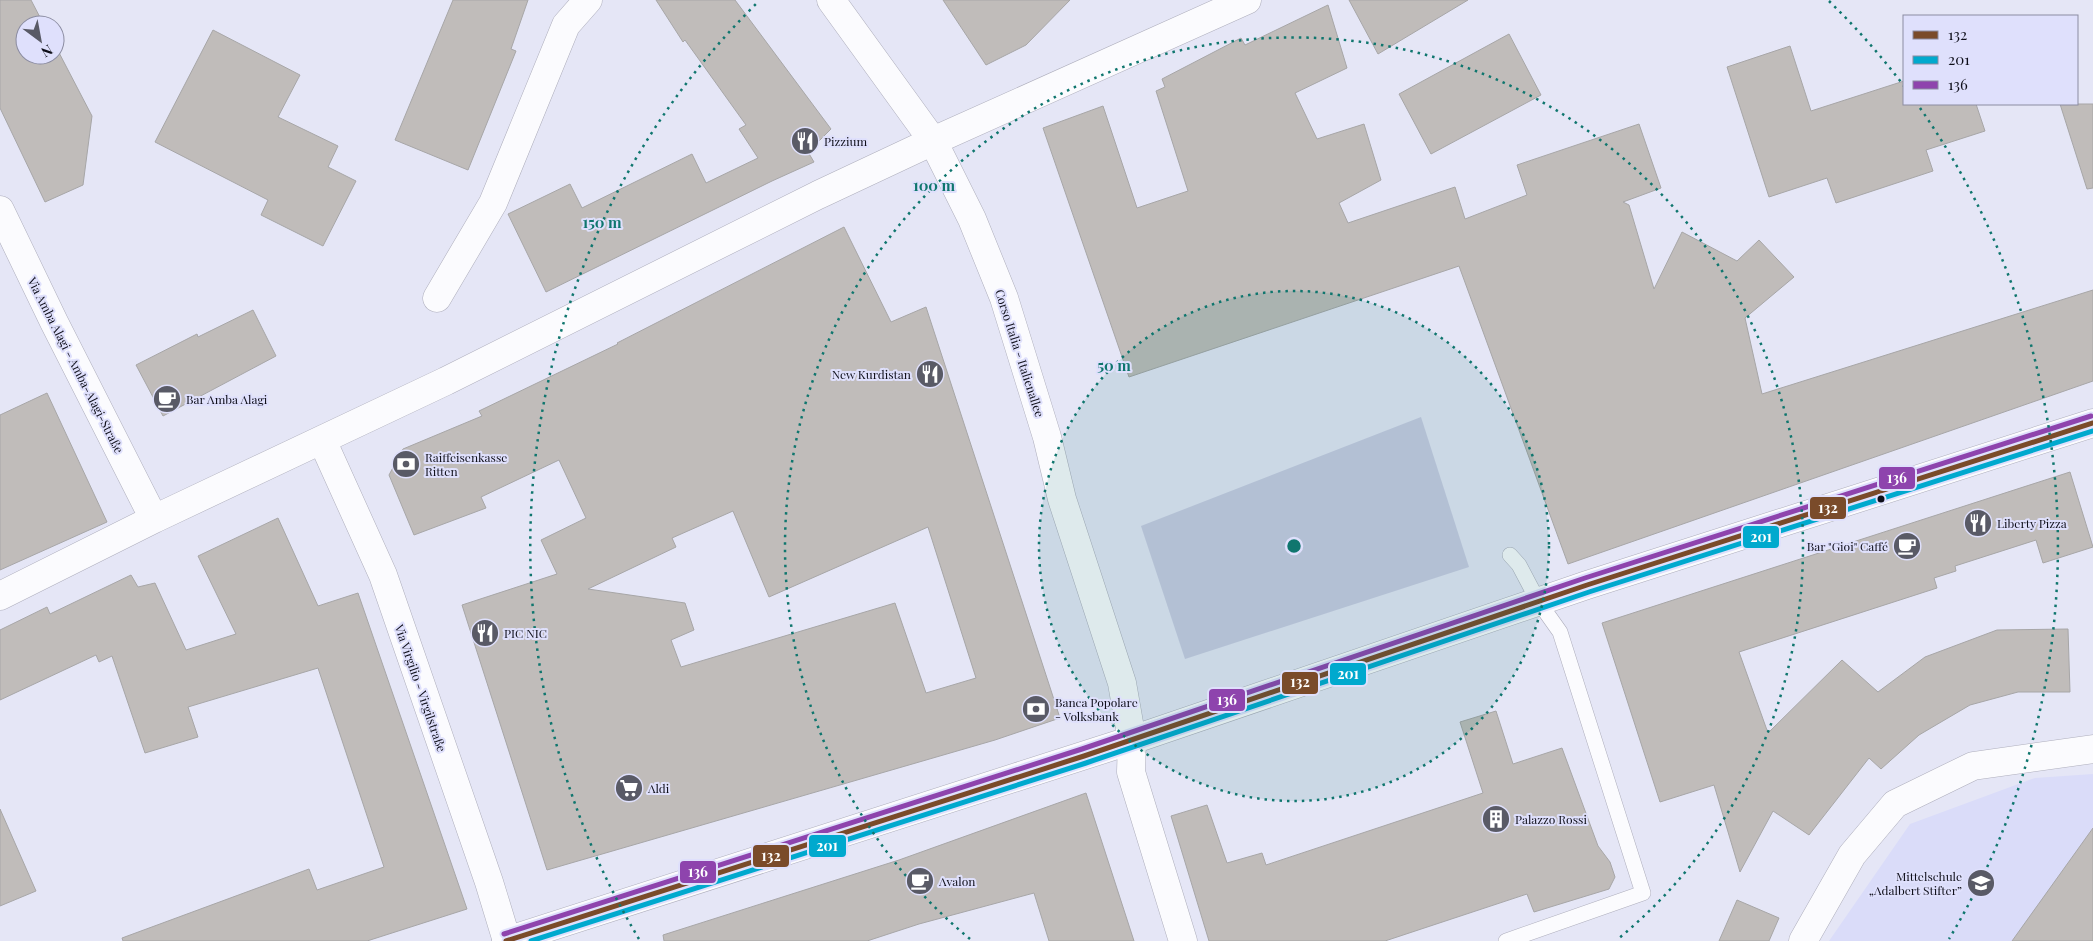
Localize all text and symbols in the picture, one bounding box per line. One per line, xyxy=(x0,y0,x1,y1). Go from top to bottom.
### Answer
north arrow xyxy=(15,15,65,65)
legend xyxy=(1903,15,2078,105)
text: 132 xyxy=(1948,24,1967,44)
text: N xyxy=(38,41,56,62)
text: 201 xyxy=(1948,49,1970,69)
text: 136 xyxy=(1948,74,1968,94)
restaurant icon: Pizzium xyxy=(790,126,820,156)
place label: Pizzium xyxy=(824,133,867,149)
text: 100 m xyxy=(913,175,956,195)
text: 150 m xyxy=(582,212,622,232)
street label: Via Amba Alagi - Amba-Alagi-Straße xyxy=(24,273,127,456)
street label: Corso Italia - Italienallee xyxy=(992,287,1048,419)
text: 50 m xyxy=(1097,355,1131,375)
restaurant icon: New Kurdistan xyxy=(915,359,945,389)
place label: New Kurdistan xyxy=(832,366,911,382)
cafe icon: Bar Amba Alagi xyxy=(152,384,182,414)
place label: Bar Amba Alagi xyxy=(186,391,268,407)
bank icon: Raiffeisenkasse Ritten xyxy=(391,449,421,479)
place label: Raiffeisenkasse Ritten xyxy=(425,449,507,479)
line badge: 136 xyxy=(1878,466,1916,490)
text: 136 xyxy=(1887,468,1907,487)
unlabelled marker xyxy=(1876,494,1886,504)
line badge: 132 xyxy=(1809,496,1847,520)
text: 132 xyxy=(1818,498,1838,517)
restaurant icon: Liberty Pizza xyxy=(1963,508,1993,538)
place label: Liberty Pizza xyxy=(1997,515,2067,531)
line badge: 201 xyxy=(1742,525,1780,549)
text: 201 xyxy=(1750,527,1772,546)
cafe icon: Bar "Gioi" Caffé xyxy=(1892,531,1922,561)
centre of rings xyxy=(1285,537,1303,555)
place label: Bar "Gioi" Caffé xyxy=(1807,538,1888,554)
restaurant icon: PIC NIC xyxy=(470,618,500,648)
street label: Via Virgilio - Virgilstraße xyxy=(391,621,450,754)
place label: PIC NIC xyxy=(504,625,547,641)
line badge: 201 xyxy=(1329,662,1367,686)
text: 201 xyxy=(1337,664,1359,683)
line badge: 132 xyxy=(1281,671,1319,695)
text: 132 xyxy=(1290,672,1310,691)
line badge: 136 xyxy=(1208,688,1246,712)
text: 136 xyxy=(1217,690,1237,709)
bank icon: Banca Popolare - Volksbank xyxy=(1021,694,1051,724)
place label: Banca Popolare - Volksbank xyxy=(1055,694,1138,724)
supermarket icon: Aldi xyxy=(614,773,644,803)
place label: Aldi xyxy=(647,780,670,796)
building icon: Palazzo Rossi xyxy=(1481,804,1511,834)
place label: Palazzo Rossi xyxy=(1515,811,1587,827)
line badge: 201 xyxy=(808,834,847,858)
text: 201 xyxy=(816,836,838,855)
line badge: 132 xyxy=(752,844,790,868)
text: 132 xyxy=(761,846,781,865)
line badge: 136 xyxy=(679,860,717,884)
text: 136 xyxy=(688,862,708,881)
cafe icon: Avalon xyxy=(905,866,935,896)
place label: Mittelschule „Adalbert Stifter” xyxy=(1869,868,1962,898)
school or university icon: Mittelschule „Adalbert Stifter” xyxy=(1966,868,1996,898)
place label: Avalon xyxy=(938,873,975,889)

